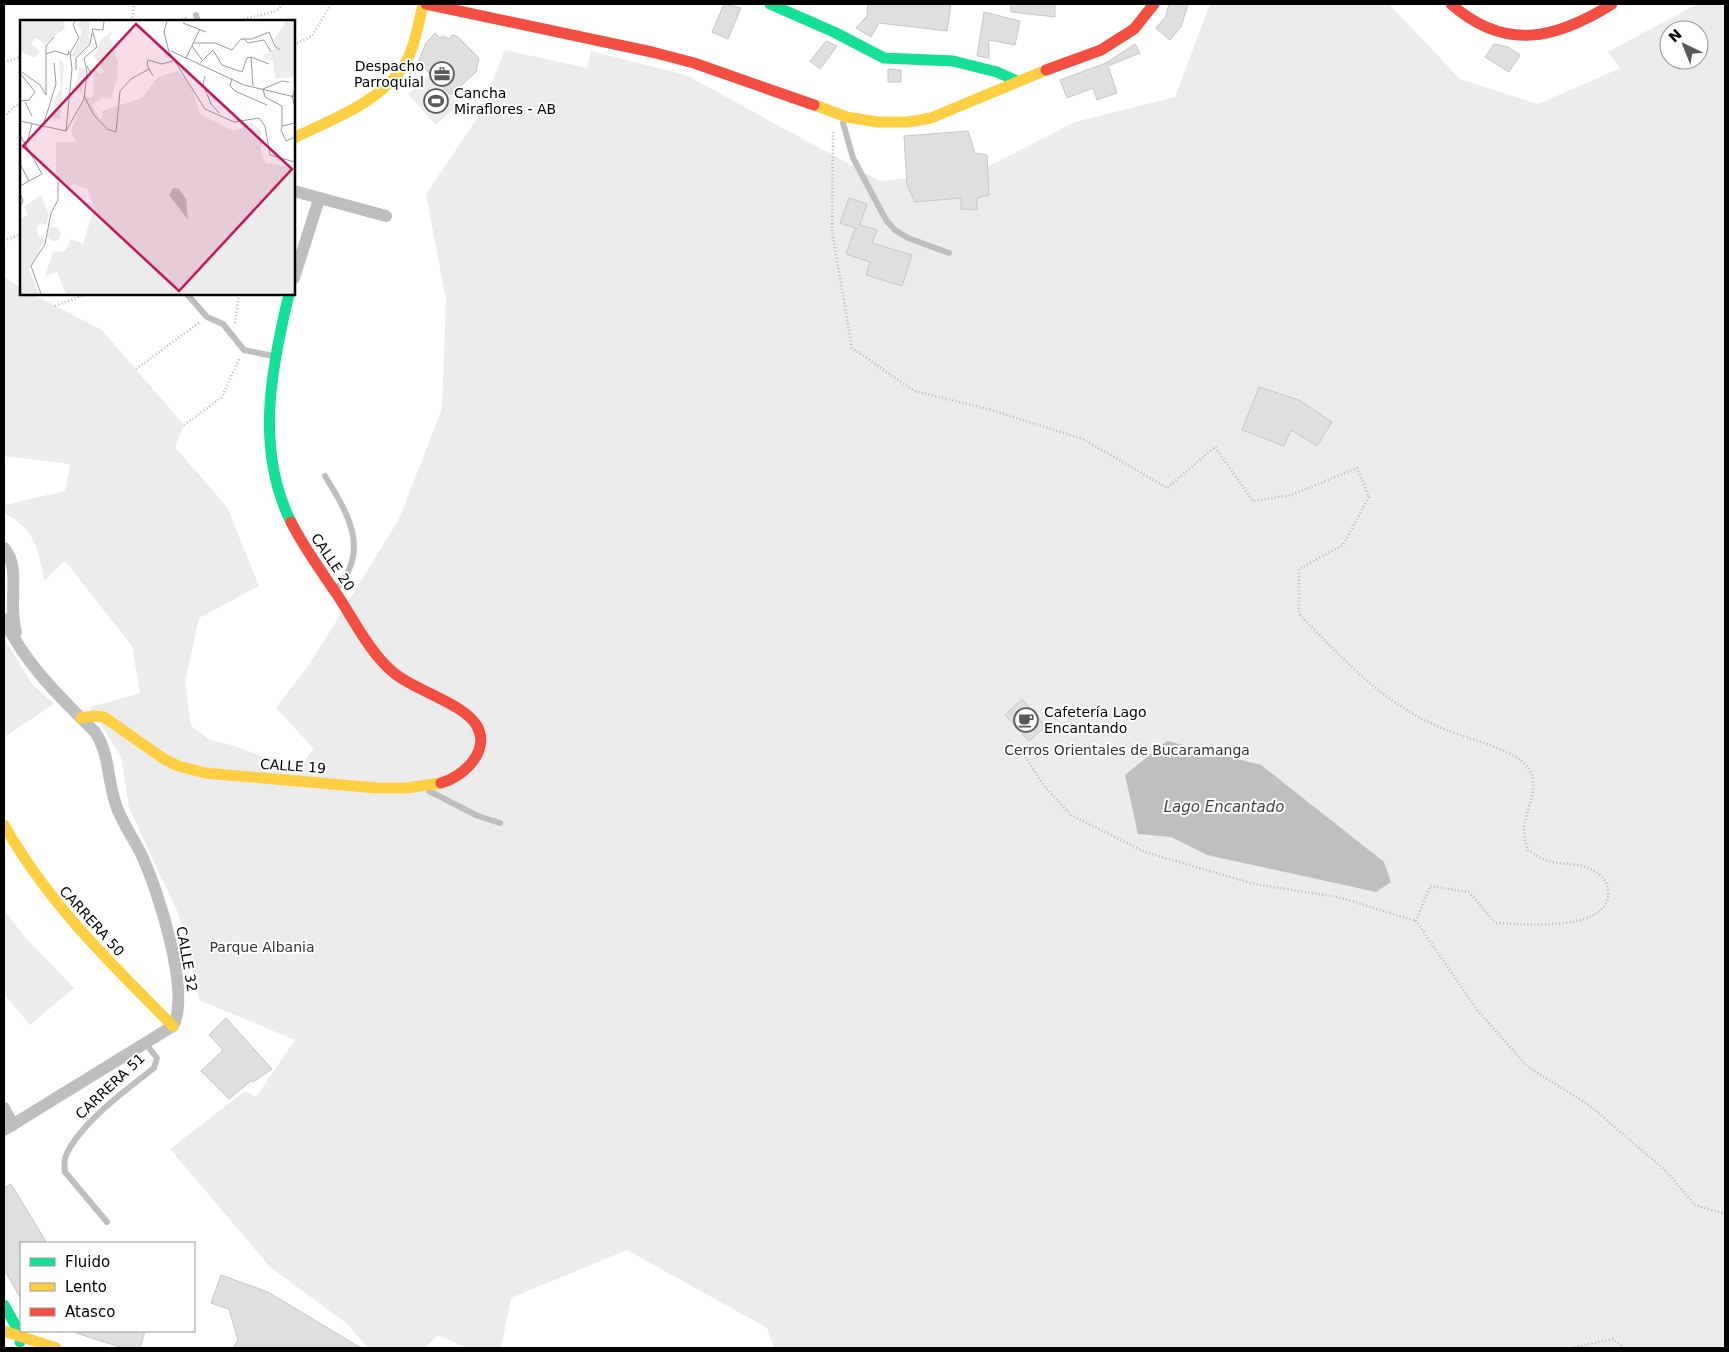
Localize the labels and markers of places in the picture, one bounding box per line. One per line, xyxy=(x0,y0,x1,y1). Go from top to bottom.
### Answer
place label: Despacho Parroquial xyxy=(354,58,424,90)
office icon: Despacho Parroquial xyxy=(429,61,455,87)
place label: Cancha Miraflores - AB xyxy=(454,85,556,117)
sports icon: Cancha Miraflores - AB xyxy=(423,88,449,114)
place label: Cafetería Lago Encantando xyxy=(1044,704,1147,736)
cafe icon: Cafetería Lago Encantando xyxy=(1013,707,1039,733)

